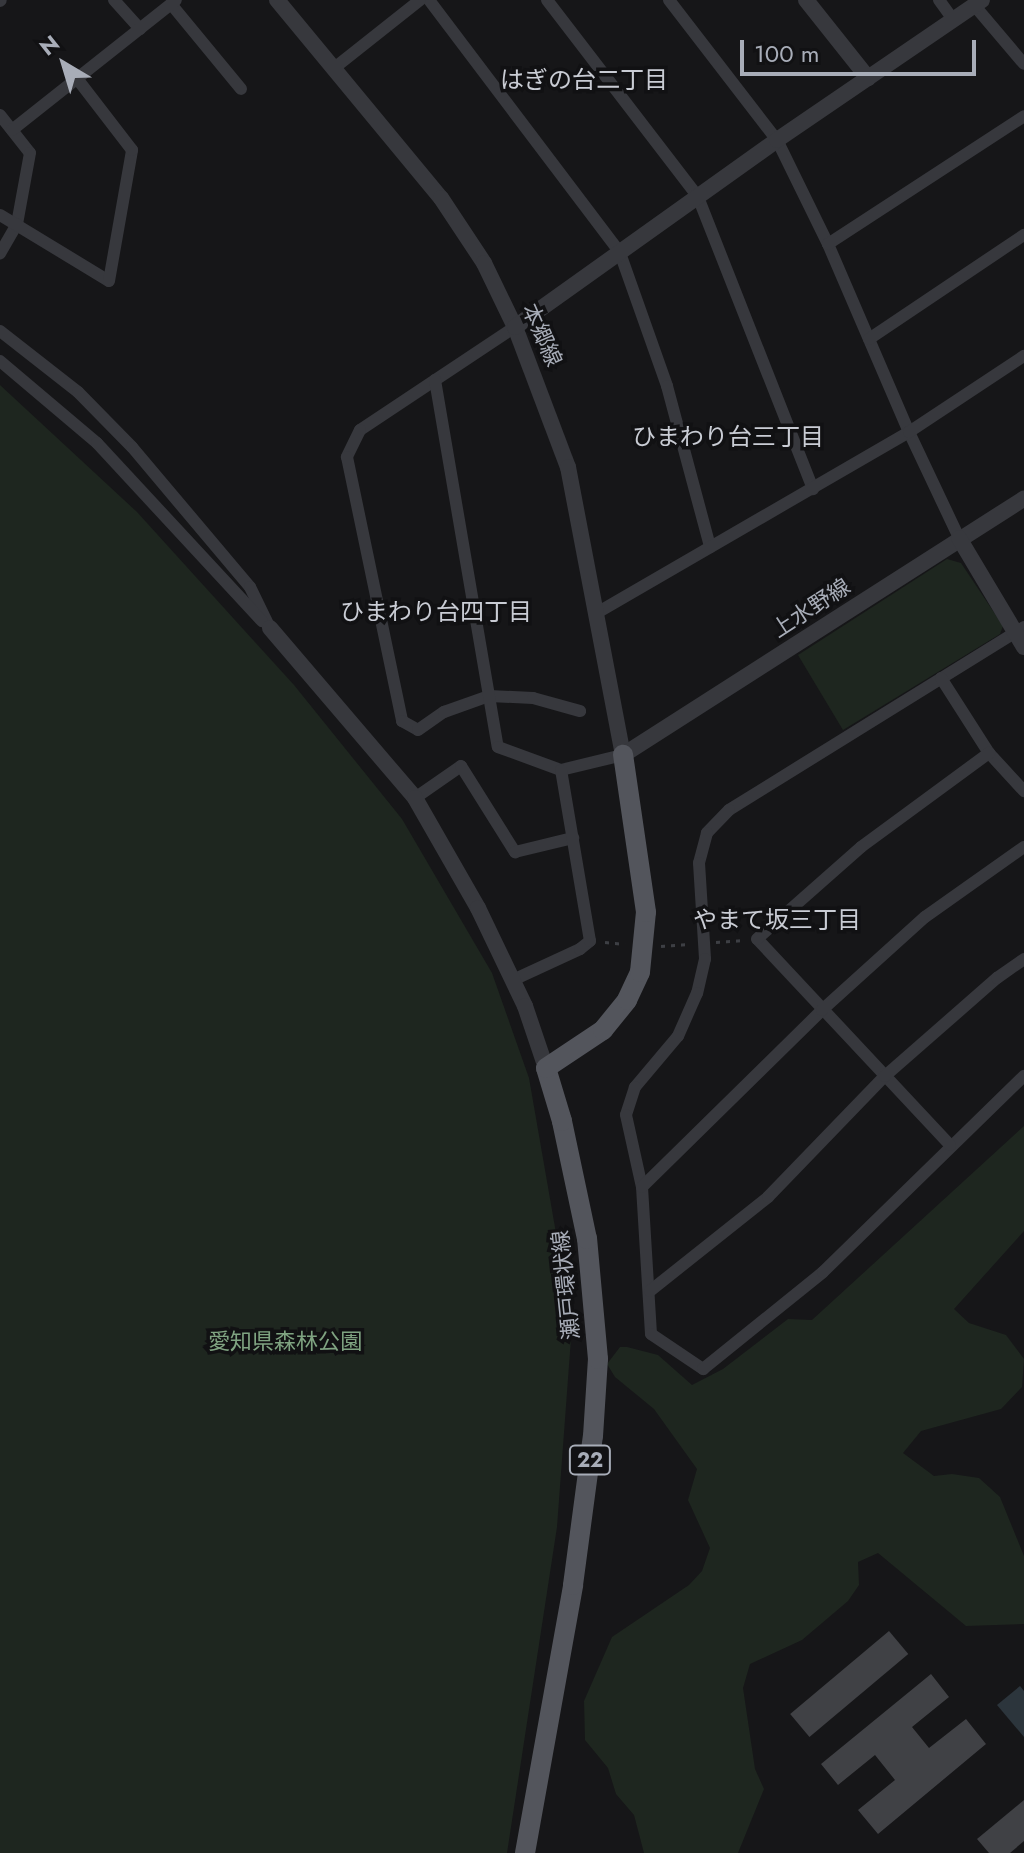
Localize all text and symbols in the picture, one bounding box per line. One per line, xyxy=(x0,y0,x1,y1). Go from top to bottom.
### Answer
north arrow xyxy=(24,24,104,104)
scale bar xyxy=(744,24,980,74)
text: N xyxy=(32,27,66,63)
text: 100 m xyxy=(754,36,820,71)
district label: はぎの台二丁目 xyxy=(500,66,668,94)
street label: 本郷線 xyxy=(517,299,567,371)
district label: ひまわり台三丁目 xyxy=(632,423,824,451)
street label: 上水野線 xyxy=(767,573,855,643)
district label: ひまわり台四丁目 xyxy=(340,598,532,626)
district label: やまて坂三丁目 xyxy=(693,906,861,934)
street label: 瀬戸環状線 xyxy=(547,1229,585,1341)
park label: 愛知県森林公園 xyxy=(208,1329,362,1355)
road number: 22 xyxy=(568,1444,612,1476)

